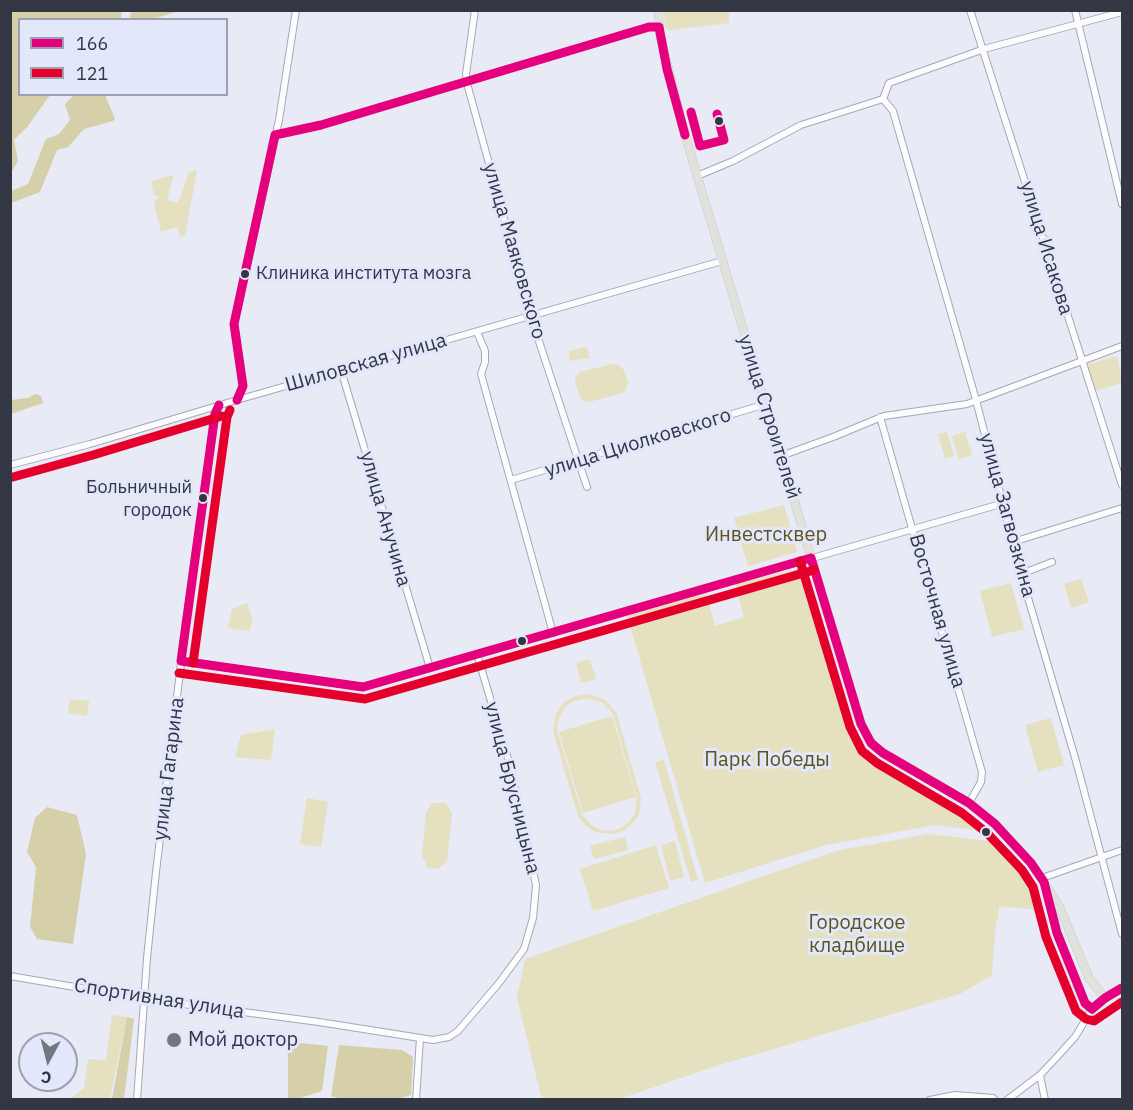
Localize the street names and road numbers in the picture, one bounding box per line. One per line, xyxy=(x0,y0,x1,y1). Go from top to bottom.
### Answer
street label: улица Маяковского xyxy=(477,160,551,342)
street label: улица Исакова xyxy=(1014,178,1078,318)
street label: Шиловская улица xyxy=(282,328,450,398)
street label: улица Строителей xyxy=(733,332,805,502)
street label: улица Циолковского xyxy=(542,403,734,483)
street label: улица Загвозкина xyxy=(974,430,1040,600)
street label: улица Анучина xyxy=(354,449,416,589)
street label: Восточная улица xyxy=(904,531,970,691)
street label: улица Гагарина xyxy=(148,696,190,842)
street label: улица Брусницына xyxy=(479,699,545,877)
street label: Спортивная улица xyxy=(72,974,246,1024)

